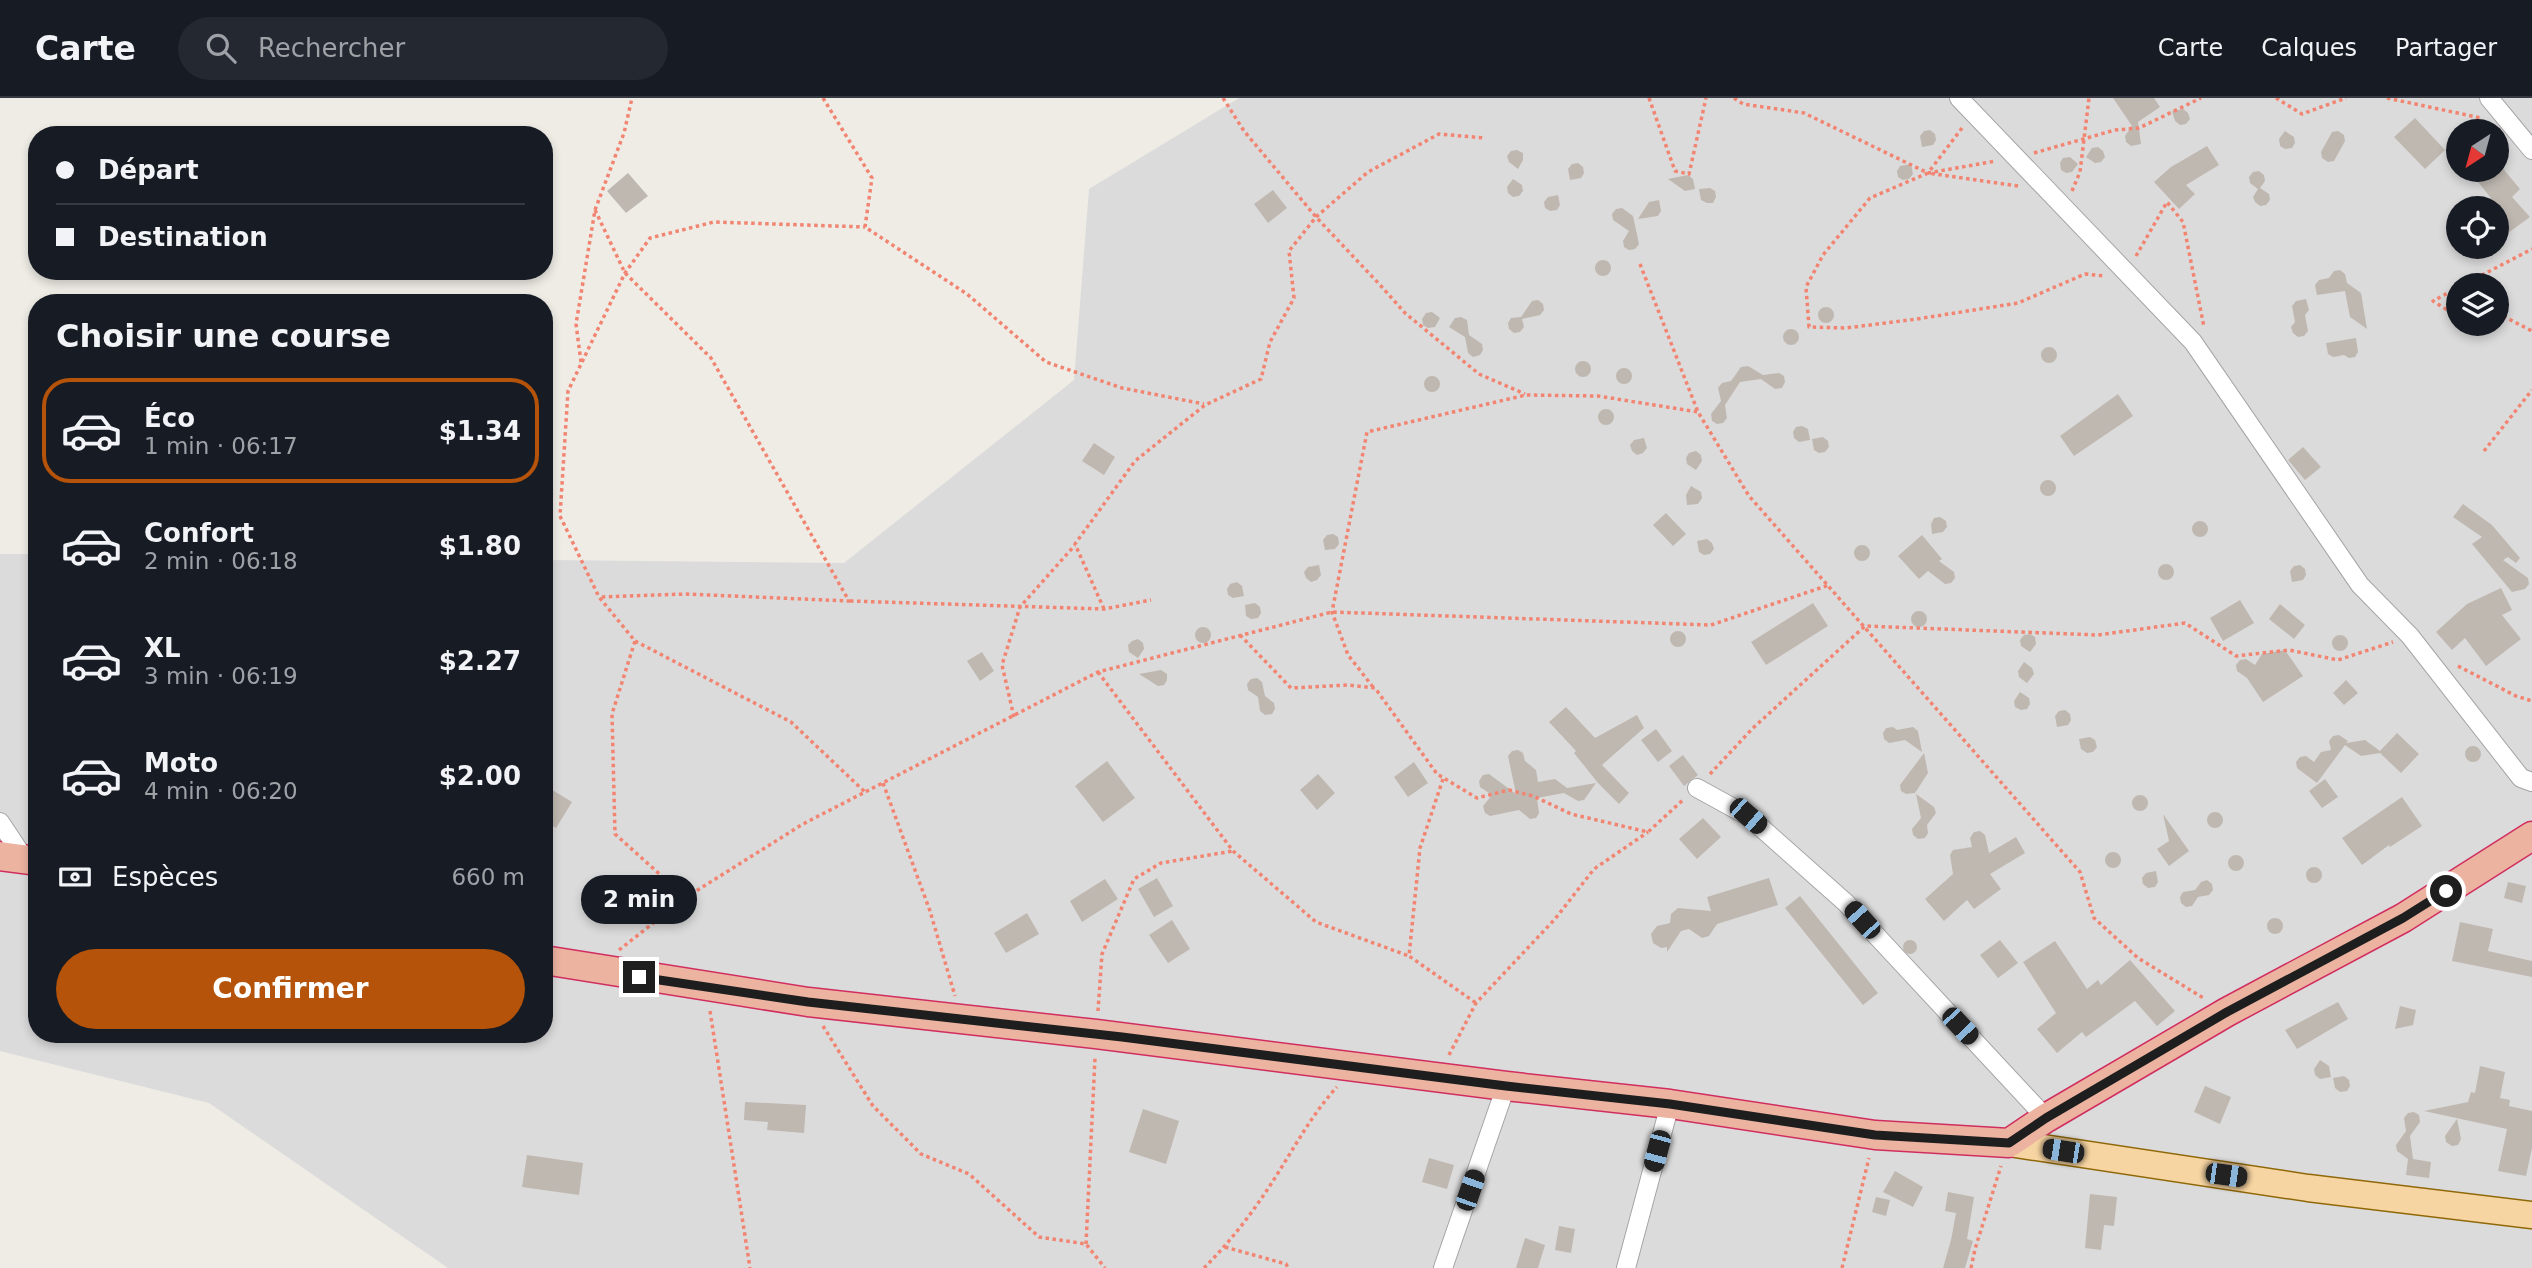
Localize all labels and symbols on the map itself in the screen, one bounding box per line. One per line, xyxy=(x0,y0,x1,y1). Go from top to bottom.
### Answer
north arrow xyxy=(2446,119,2510,182)
car xyxy=(1726,794,1771,838)
route start xyxy=(2430,875,2462,907)
callout: 2 min xyxy=(581,876,697,924)
car xyxy=(1841,897,1884,943)
route end xyxy=(623,961,655,993)
car xyxy=(1938,1003,1983,1049)
car xyxy=(1642,1128,1673,1174)
car xyxy=(2041,1137,2086,1165)
car xyxy=(2204,1162,2249,1188)
car xyxy=(1454,1167,1487,1213)

